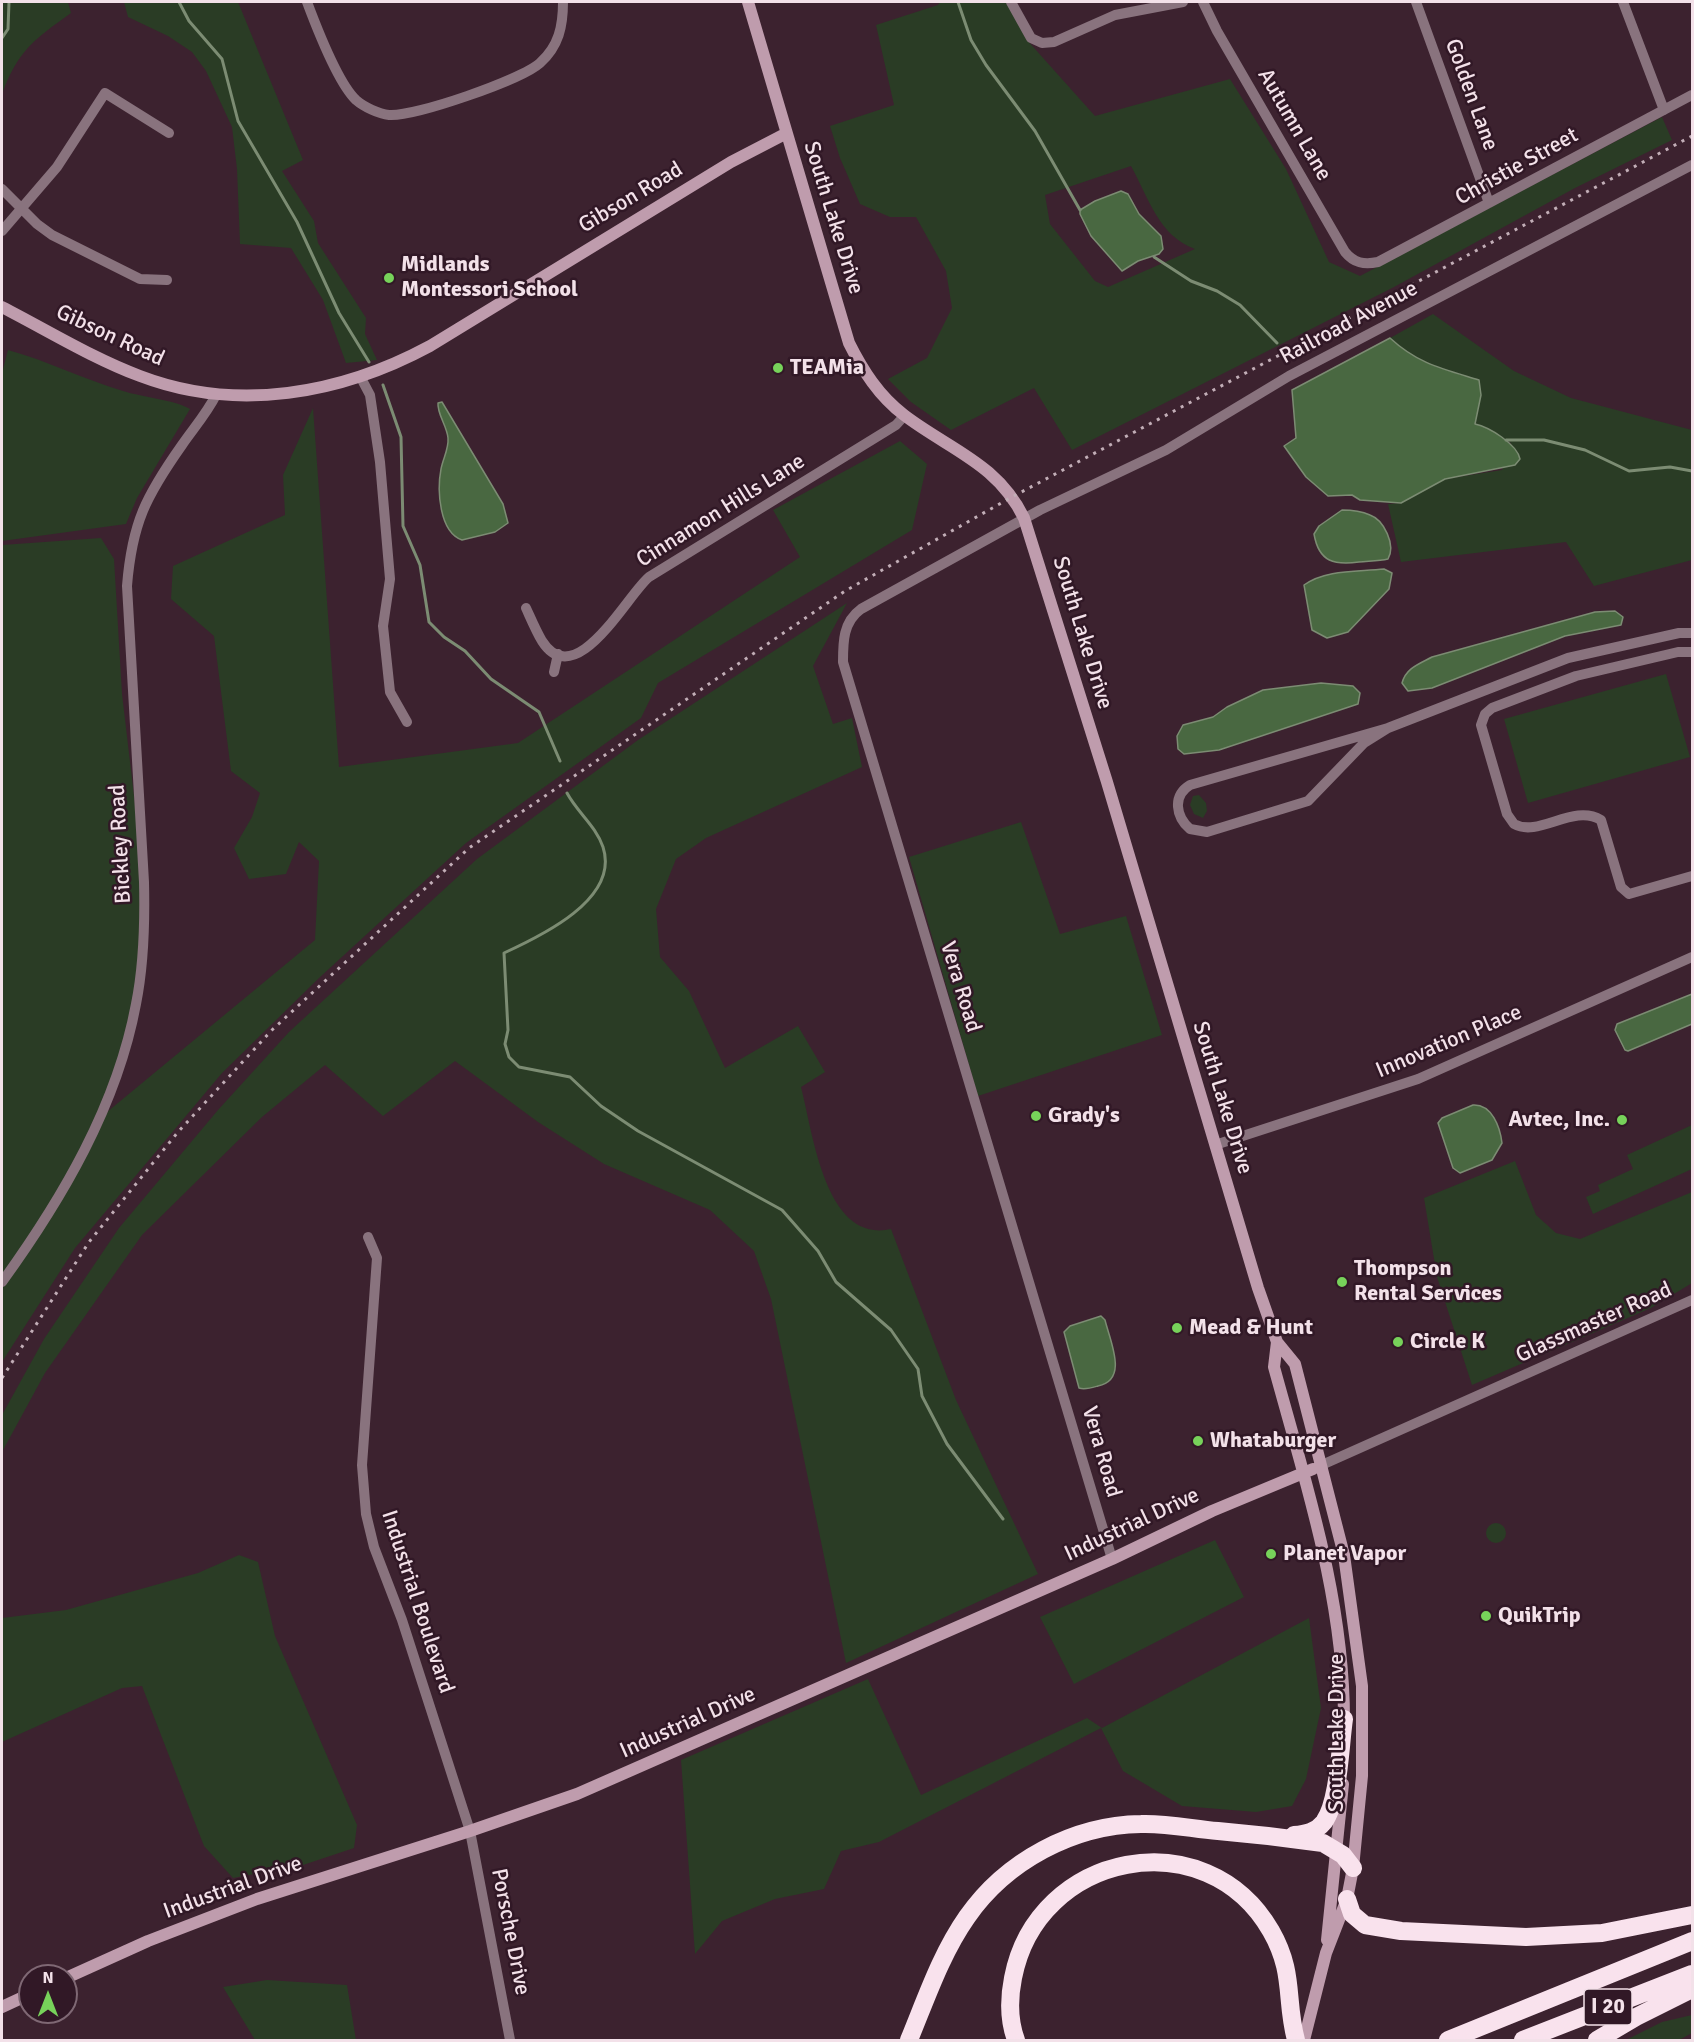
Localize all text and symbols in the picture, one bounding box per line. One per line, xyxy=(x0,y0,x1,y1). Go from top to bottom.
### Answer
street label: Golden Lane xyxy=(1439,36,1503,154)
street label: Autumn Lane xyxy=(1251,64,1337,186)
street label: Christie Street xyxy=(1451,122,1583,212)
street label: South Lake Drive xyxy=(797,138,869,298)
street label: Gibson Road xyxy=(574,157,688,239)
place label: Midlands Montessori School xyxy=(401,252,578,304)
marker: Midlands Montessori School xyxy=(382,271,396,285)
street label: Railroad Avenue xyxy=(1276,276,1422,370)
street label: Gibson Road xyxy=(52,299,168,373)
place label: TEAMia xyxy=(790,355,864,381)
marker: TEAMia xyxy=(771,361,785,375)
street label: Cinnamon Hills Lane xyxy=(632,449,810,573)
street label: South Lake Drive xyxy=(1046,553,1118,713)
street label: Bickley Road xyxy=(105,784,137,904)
street label: Vera Road xyxy=(934,938,986,1036)
street label: Innovation Place xyxy=(1372,999,1526,1085)
street label: South Lake Drive xyxy=(1186,1018,1258,1178)
place label: Grady's xyxy=(1048,1103,1120,1129)
place label: Avtec, Inc. xyxy=(1508,1107,1610,1133)
marker: Grady's xyxy=(1029,1109,1043,1123)
marker: Avtec, Inc. xyxy=(1615,1113,1629,1127)
place label: Thompson Rental Services xyxy=(1354,1256,1502,1308)
marker: Thompson Rental Services xyxy=(1335,1275,1349,1289)
street label: Glassmaster Road xyxy=(1512,1277,1676,1369)
place label: Mead & Hunt xyxy=(1189,1315,1313,1341)
marker: Mead & Hunt xyxy=(1170,1321,1184,1335)
place label: Circle K xyxy=(1410,1329,1485,1355)
marker: Circle K xyxy=(1391,1335,1405,1349)
street label: Vera Road xyxy=(1075,1403,1127,1501)
place label: Whataburger xyxy=(1210,1428,1336,1454)
marker: Whataburger xyxy=(1191,1434,1205,1448)
street label: Industrial Drive xyxy=(1060,1482,1204,1568)
street label: Industrial Boulevard xyxy=(375,1507,459,1697)
place label: Planet Vapor xyxy=(1283,1541,1406,1567)
marker: Planet Vapor xyxy=(1264,1547,1278,1561)
place label: QuikTrip xyxy=(1498,1603,1581,1629)
marker: QuikTrip xyxy=(1479,1609,1493,1623)
street label: South Lake Drive xyxy=(1324,1654,1350,1812)
street label: Industrial Drive xyxy=(616,1681,760,1765)
street label: Industrial Drive xyxy=(160,1851,306,1925)
street label: Porsche Drive xyxy=(485,1866,535,1998)
north arrow xyxy=(18,1964,78,2024)
text: N xyxy=(42,1968,54,1988)
road number: I 20 xyxy=(1584,1989,1632,2025)

